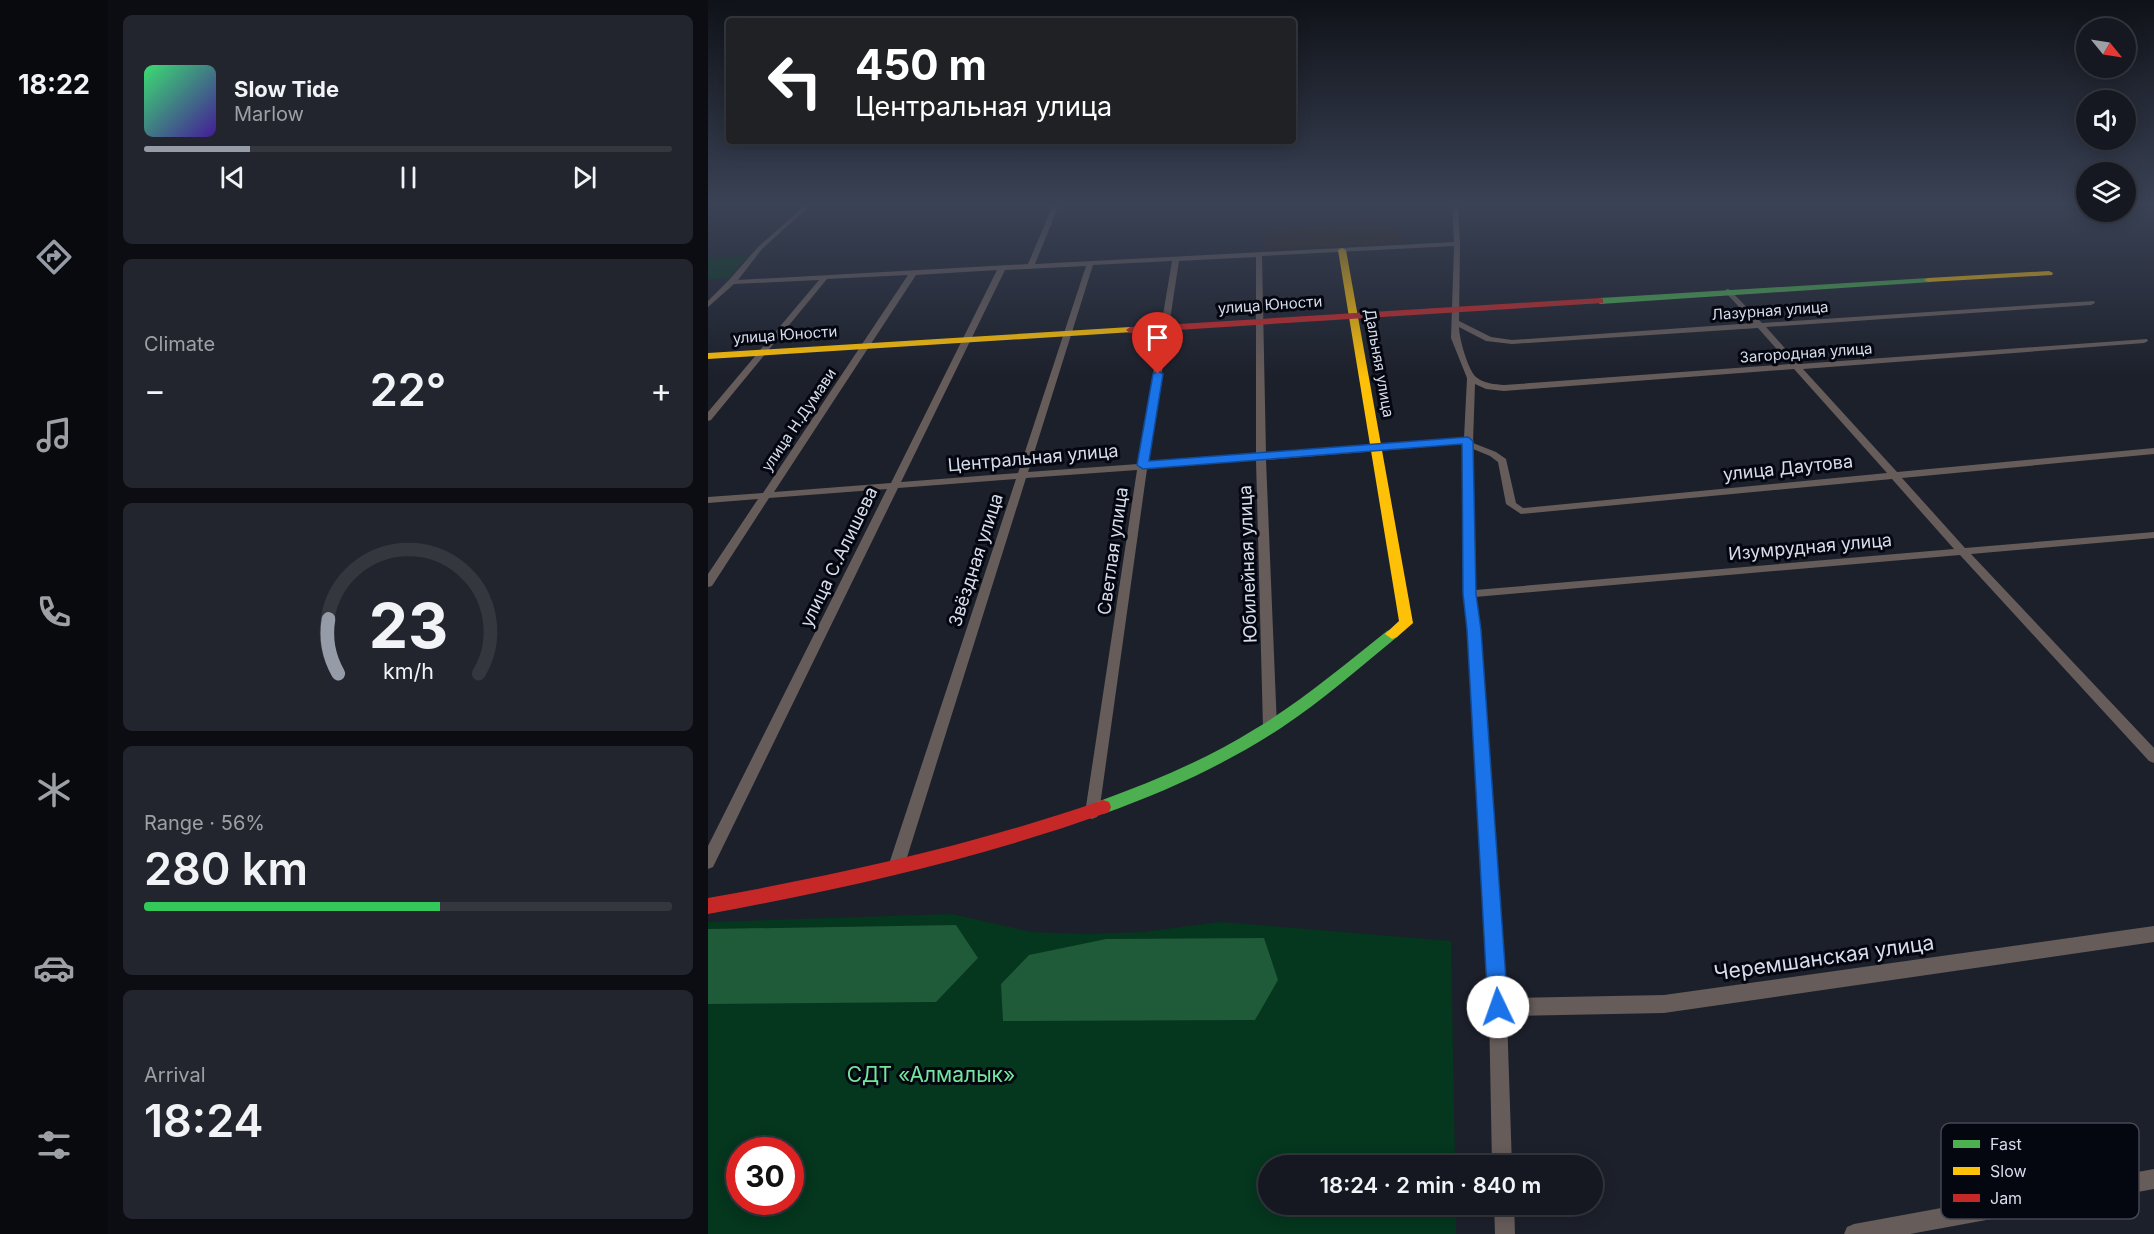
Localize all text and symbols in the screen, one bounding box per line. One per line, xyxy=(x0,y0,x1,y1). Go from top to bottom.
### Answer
north arrow xyxy=(2076,18,2136,78)
map controls xyxy=(2076,18,2136,222)
text: 450 m xyxy=(855,39,987,90)
icon: left xyxy=(756,42,834,120)
text: 18:22 xyxy=(18,68,90,101)
text: Slow Tide xyxy=(234,76,339,102)
text: Центральная улица xyxy=(855,90,1112,123)
button: sound xyxy=(2076,90,2136,150)
text: Marlow xyxy=(234,102,304,126)
icon: previous xyxy=(216,161,249,194)
icon: pause xyxy=(392,161,425,194)
icon: next xyxy=(568,161,601,194)
button: layers xyxy=(2076,162,2136,222)
icon: directions xyxy=(33,236,75,278)
street label: улица Юности xyxy=(1217,291,1323,318)
street label: Лазурная улица xyxy=(1711,297,1829,324)
street label: Дальняя улица xyxy=(1361,307,1398,419)
pin xyxy=(1132,312,1183,374)
street label: улица Юности xyxy=(732,321,838,348)
icon: arrive xyxy=(1141,321,1174,354)
text: Climate xyxy=(144,332,215,356)
street label: Загородная улица xyxy=(1739,338,1873,367)
text: 22° xyxy=(370,362,446,417)
street label: улица Н.Думави xyxy=(757,365,840,475)
text: − xyxy=(144,370,166,410)
text: + xyxy=(650,370,672,410)
icon: music xyxy=(33,414,75,456)
street label: Центральная улица xyxy=(947,440,1119,475)
street label: улица Даутова xyxy=(1722,450,1854,485)
street label: улица С.Алишева xyxy=(795,483,882,630)
street label: Юбилейная улица xyxy=(1234,485,1261,643)
street label: Светлая улица xyxy=(1093,486,1132,616)
street label: Звёздная улица xyxy=(944,491,1007,629)
street label: Изумрудная улица xyxy=(1727,529,1893,564)
text: 23 xyxy=(368,588,448,663)
icon: phone xyxy=(33,591,75,633)
text: km/h xyxy=(383,658,433,684)
icon: climate xyxy=(33,769,75,811)
text: Range · 56% xyxy=(144,811,265,835)
text: 280 km xyxy=(144,841,308,896)
street label: Черемшанская улица xyxy=(1712,930,1936,985)
icon: car xyxy=(33,947,75,989)
position arrow xyxy=(1466,975,1530,1039)
park label: СДТ «Алмалык» xyxy=(847,1062,1015,1087)
text: Arrival xyxy=(144,1063,206,1087)
text: 18:24 xyxy=(144,1093,264,1148)
legend xyxy=(1941,1123,2139,1219)
icon: filters xyxy=(33,1124,75,1166)
text: Fast xyxy=(1990,1134,2022,1154)
speed limit sign: 30 xyxy=(726,1137,804,1215)
text: Slow xyxy=(1990,1161,2027,1181)
text: 18:24 · 2 min · 840 m xyxy=(1320,1172,1541,1198)
text: Jam xyxy=(1990,1188,2022,1208)

